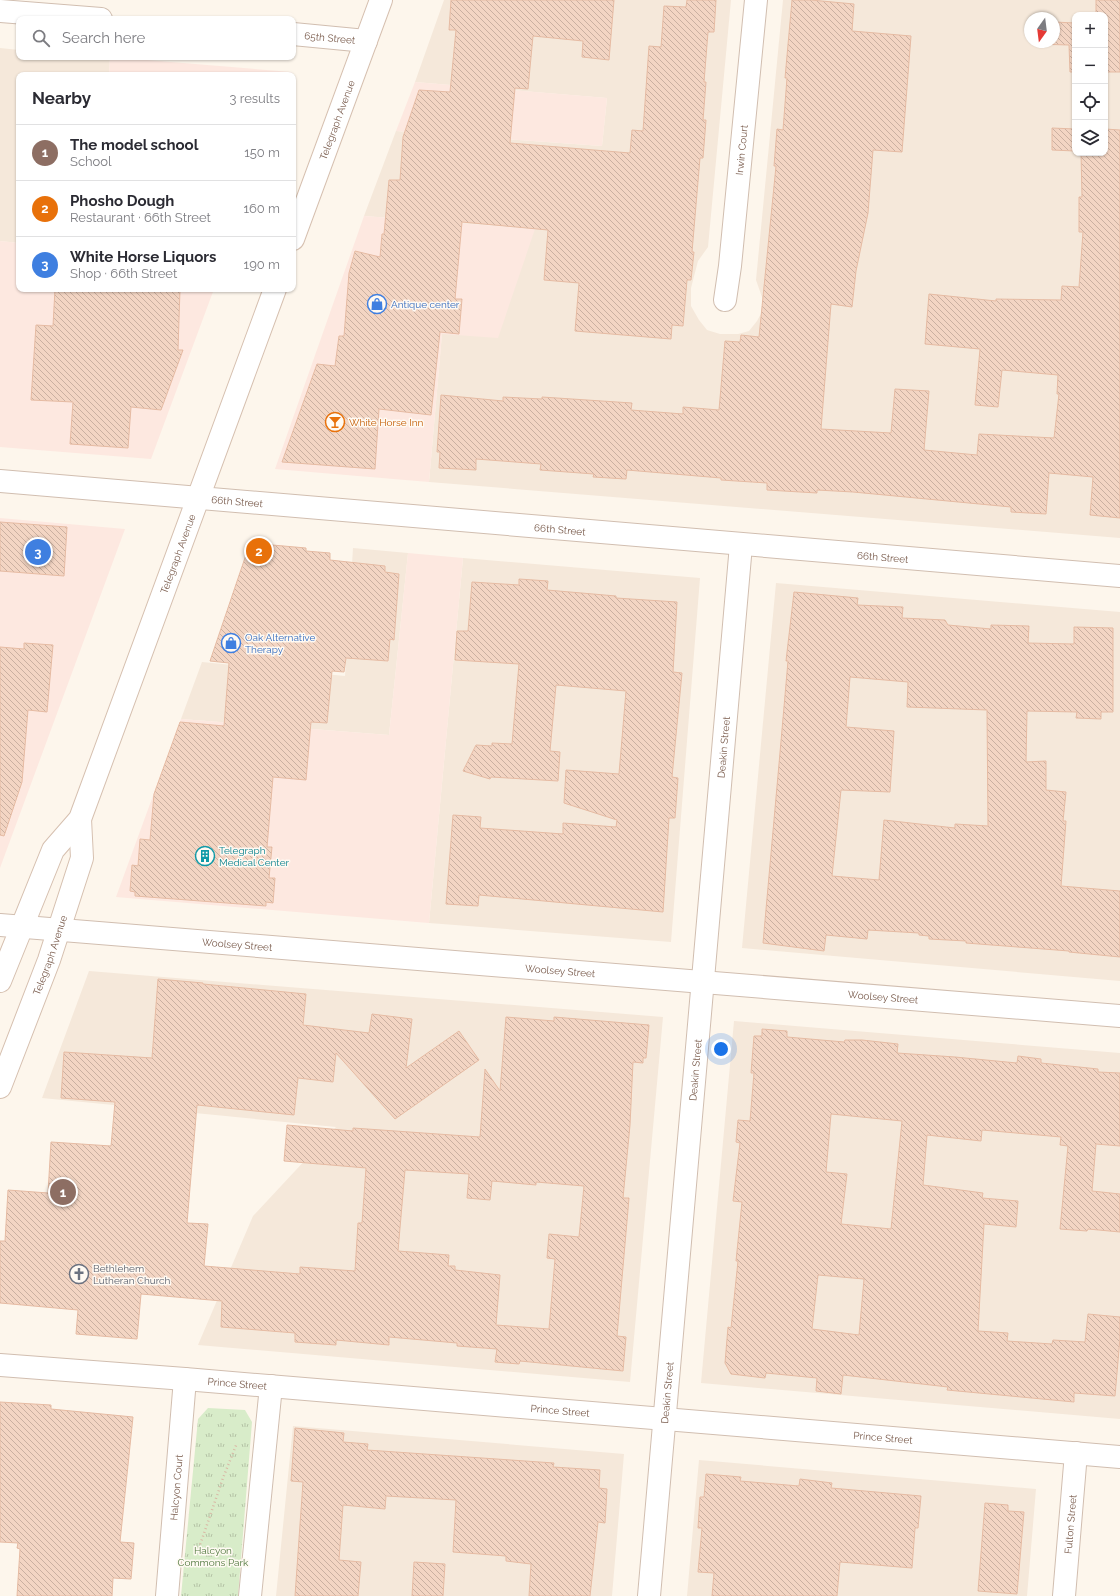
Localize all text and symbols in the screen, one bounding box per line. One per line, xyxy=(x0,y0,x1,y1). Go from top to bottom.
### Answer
north arrow xyxy=(1024,12,1060,48)
map controls xyxy=(1072,12,1108,156)
button: + xyxy=(1072,12,1108,48)
search box xyxy=(16,16,296,60)
icon: search xyxy=(30,27,52,49)
text: Search here xyxy=(62,29,145,47)
street label: 65th Street xyxy=(304,30,356,46)
button: − xyxy=(1072,48,1108,84)
street label: Telegraph Avenue xyxy=(317,78,357,161)
button: locate xyxy=(1072,84,1108,120)
text: Nearby xyxy=(32,88,91,108)
text: 3 results xyxy=(230,91,280,106)
button: layers xyxy=(1072,120,1108,156)
street label: Irwin Court xyxy=(733,124,749,176)
text: The model school xyxy=(70,136,198,154)
text: 1 xyxy=(42,145,48,160)
text: 150 m xyxy=(244,145,280,160)
text: School xyxy=(70,154,112,169)
text: Phosho Dough xyxy=(70,192,174,210)
text: 2 xyxy=(41,201,49,216)
text: 160 m xyxy=(243,201,280,216)
text: Restaurant · 66th Street xyxy=(70,210,211,225)
text: White Horse Liquors xyxy=(70,248,217,266)
text: 3 xyxy=(41,257,49,272)
text: 190 m xyxy=(244,257,280,272)
text: Shop · 66th Street xyxy=(70,266,177,281)
shop icon: Antique center xyxy=(366,293,388,315)
place label: Antique center xyxy=(391,299,460,310)
bar icon: White Horse Inn xyxy=(324,411,346,433)
place label: White Horse Inn xyxy=(349,417,423,428)
street label: 66th Street xyxy=(211,493,264,509)
street label: Telegraph Avenue xyxy=(158,512,197,595)
street label: 66th Street xyxy=(534,522,587,537)
pin: 2 xyxy=(246,536,272,566)
pin: 3 xyxy=(25,537,51,567)
street label: 66th Street xyxy=(857,549,910,565)
shop icon: Oak Alternative Therapy xyxy=(220,632,242,654)
place label: Oak Alternative Therapy xyxy=(245,632,316,655)
street label: Deakin Street xyxy=(715,715,732,779)
building icon: Telegraph Medical Center xyxy=(194,845,216,867)
place label: Telegraph Medical Center xyxy=(219,845,290,868)
street label: Telegraph Avenue xyxy=(31,914,69,997)
street label: Woolsey Street xyxy=(202,936,273,953)
street label: Woolsey Street xyxy=(525,962,596,979)
street label: Woolsey Street xyxy=(848,988,919,1005)
street label: Deakin Street xyxy=(687,1038,703,1101)
your location xyxy=(711,1039,731,1059)
pin: 1 xyxy=(50,1177,76,1207)
church icon: Bethlehem Lutheran Church xyxy=(68,1263,90,1285)
place label: Bethlehem Lutheran Church xyxy=(93,1263,171,1286)
street label: Deakin Street xyxy=(659,1361,675,1424)
street label: Prince Street xyxy=(207,1375,268,1391)
street label: Prince Street xyxy=(530,1402,591,1418)
street label: Prince Street xyxy=(853,1429,914,1445)
street label: Halcyon Court xyxy=(168,1453,184,1521)
street label: Fulton Street xyxy=(1062,1493,1078,1554)
park label: Halcyon Commons Park xyxy=(178,1545,249,1568)

